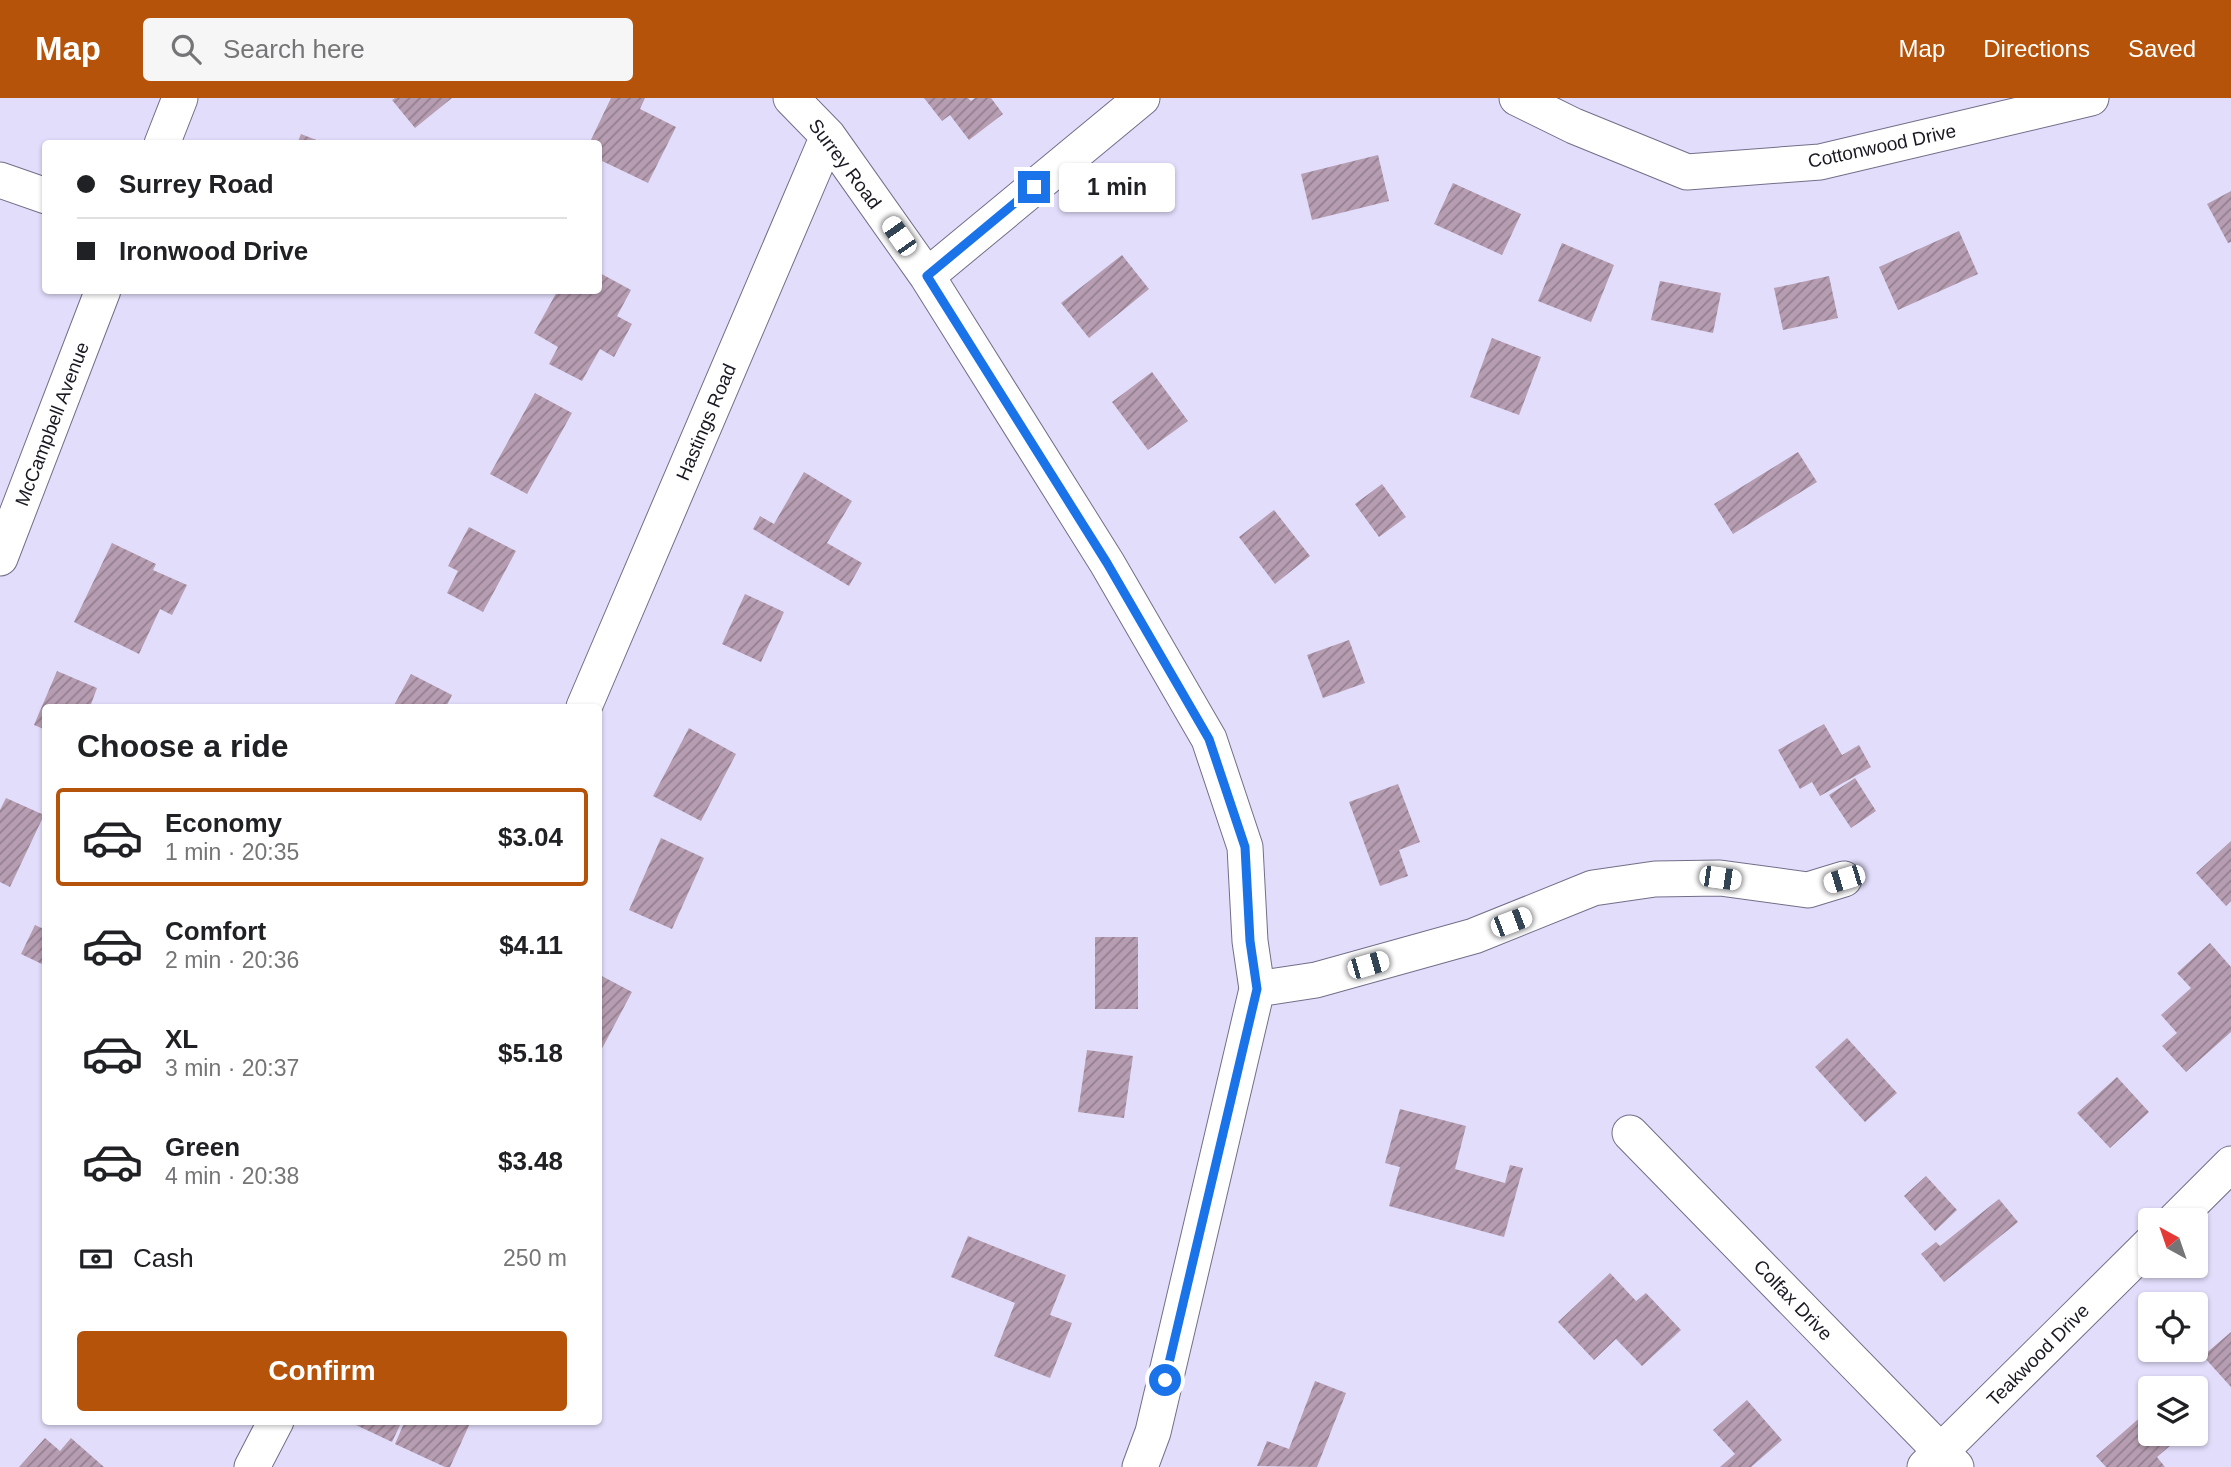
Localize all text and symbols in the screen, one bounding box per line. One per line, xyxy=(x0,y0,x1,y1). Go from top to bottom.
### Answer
search box xyxy=(143,18,633,81)
text: Map xyxy=(35,30,101,67)
icon: search xyxy=(167,30,205,68)
text: Search here xyxy=(223,34,365,64)
text: Map xyxy=(1899,35,1945,62)
text: Directions xyxy=(1983,35,2090,62)
text: Saved xyxy=(2128,35,2196,62)
street label: Surrey Road xyxy=(805,115,885,213)
street label: Cottonwood Drive xyxy=(1806,120,1958,172)
callout: 1 min xyxy=(1058,162,1174,212)
text: Surrey Road xyxy=(119,169,274,199)
route end xyxy=(1018,171,1050,203)
text: 1 min xyxy=(1087,174,1147,200)
car xyxy=(879,213,920,259)
text: Ironwood Drive xyxy=(119,236,308,266)
street label: McCampbell Avenue xyxy=(11,339,93,509)
street label: Hastings Road xyxy=(672,361,740,483)
text: Choose a ride xyxy=(77,728,289,764)
icon: car xyxy=(81,806,144,869)
text: Economy xyxy=(165,808,282,838)
text: $3.04 xyxy=(498,822,563,852)
text: 1 min · 20:35 xyxy=(165,839,299,865)
car xyxy=(1821,863,1868,895)
car xyxy=(1698,865,1743,891)
car xyxy=(1488,905,1535,939)
icon: car xyxy=(81,914,144,977)
text: Comfort xyxy=(165,916,266,946)
text: $4.11 xyxy=(499,930,563,960)
text: 2 min · 20:36 xyxy=(165,947,299,973)
car xyxy=(1345,949,1392,981)
icon: car xyxy=(81,1022,144,1085)
text: XL xyxy=(165,1024,198,1054)
text: $5.18 xyxy=(498,1038,563,1068)
text: 3 min · 20:37 xyxy=(165,1055,299,1081)
icon: car xyxy=(81,1130,144,1193)
text: Green xyxy=(165,1132,240,1162)
text: $3.48 xyxy=(498,1146,563,1176)
text: 4 min · 20:38 xyxy=(165,1163,299,1189)
north arrow xyxy=(2138,1208,2208,1278)
map controls xyxy=(2138,1208,2208,1446)
icon: cash xyxy=(77,1240,115,1278)
text: Cash xyxy=(133,1243,194,1273)
text: 250 m xyxy=(503,1245,567,1271)
street label: Colfax Drive xyxy=(1750,1255,1836,1345)
button: locate xyxy=(2138,1292,2208,1362)
street label: Teakwood Drive xyxy=(1983,1300,2093,1410)
button: Confirm xyxy=(77,1331,567,1411)
route start xyxy=(1149,1364,1181,1396)
button: layers xyxy=(2138,1376,2208,1446)

